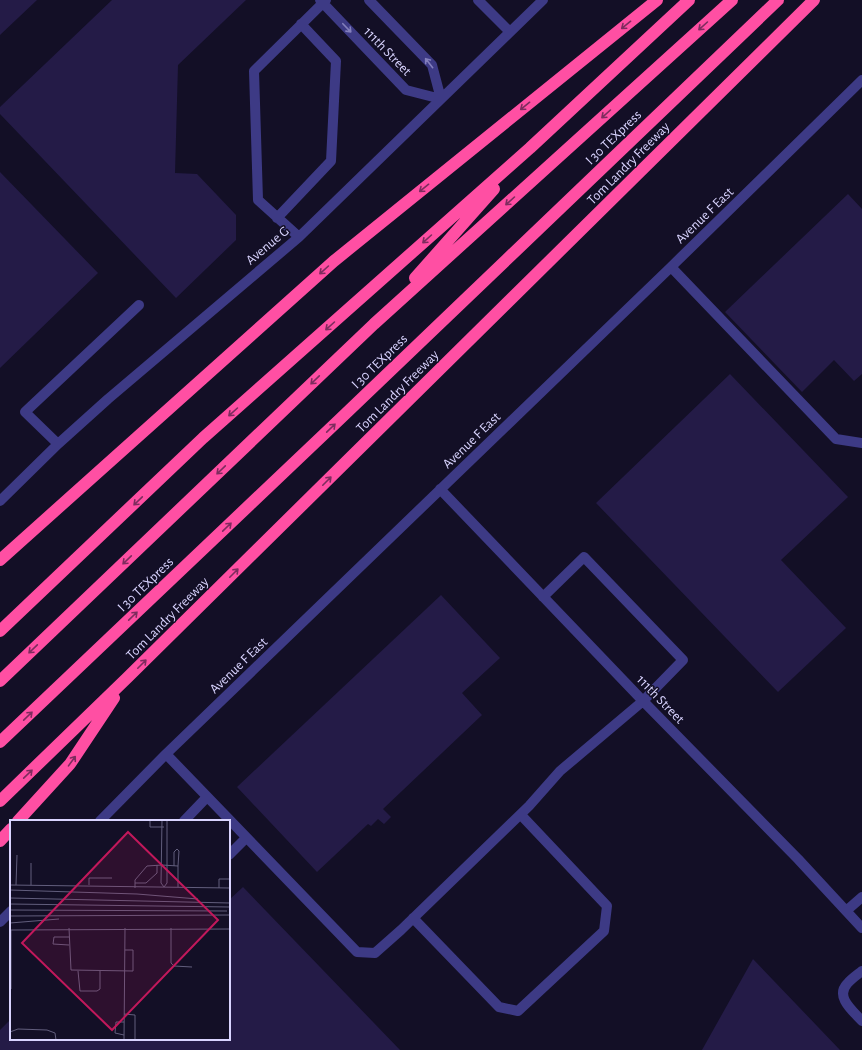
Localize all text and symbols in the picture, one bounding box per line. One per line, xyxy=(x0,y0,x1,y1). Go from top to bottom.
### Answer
one-way arrow xyxy=(621,20,632,29)
one-way arrow xyxy=(698,21,708,30)
one-way arrow xyxy=(342,23,352,33)
street label: 111th Street xyxy=(361,25,414,79)
one-way arrow xyxy=(424,57,433,68)
one-way arrow xyxy=(520,102,531,111)
street label: I 30 TEXpress xyxy=(583,108,644,168)
one-way arrow xyxy=(601,109,612,118)
street label: Tom Landry Freeway xyxy=(585,120,673,208)
one-way arrow xyxy=(419,184,430,192)
street label: Avenue F East xyxy=(673,185,737,246)
one-way arrow xyxy=(505,196,515,206)
street label: Avenue G xyxy=(243,224,292,268)
one-way arrow xyxy=(422,235,433,244)
one-way arrow xyxy=(318,266,329,275)
one-way arrow xyxy=(325,321,335,330)
street label: I 30 TEXpress xyxy=(349,332,410,392)
street label: Tom Landry Freeway xyxy=(354,348,442,436)
one-way arrow xyxy=(310,375,320,385)
one-way arrow xyxy=(228,407,238,417)
street label: Avenue F East xyxy=(440,410,504,471)
one-way arrow xyxy=(326,424,336,433)
one-way arrow xyxy=(216,465,226,475)
one-way arrow xyxy=(322,476,332,486)
one-way arrow xyxy=(133,496,143,505)
one-way arrow xyxy=(222,522,232,532)
street label: I 30 TEXpress xyxy=(115,555,176,615)
one-way arrow xyxy=(122,555,132,564)
one-way arrow xyxy=(229,568,239,578)
street label: Tom Landry Freeway xyxy=(124,575,212,663)
one-way arrow xyxy=(128,612,138,621)
street label: Avenue F East xyxy=(207,635,271,696)
one-way arrow xyxy=(28,645,38,654)
one-way arrow xyxy=(137,659,147,669)
street label: 111th Street xyxy=(634,673,687,727)
one-way arrow xyxy=(23,711,33,720)
one-way arrow xyxy=(68,755,76,766)
one-way arrow xyxy=(23,769,33,779)
inset map xyxy=(10,820,230,1040)

